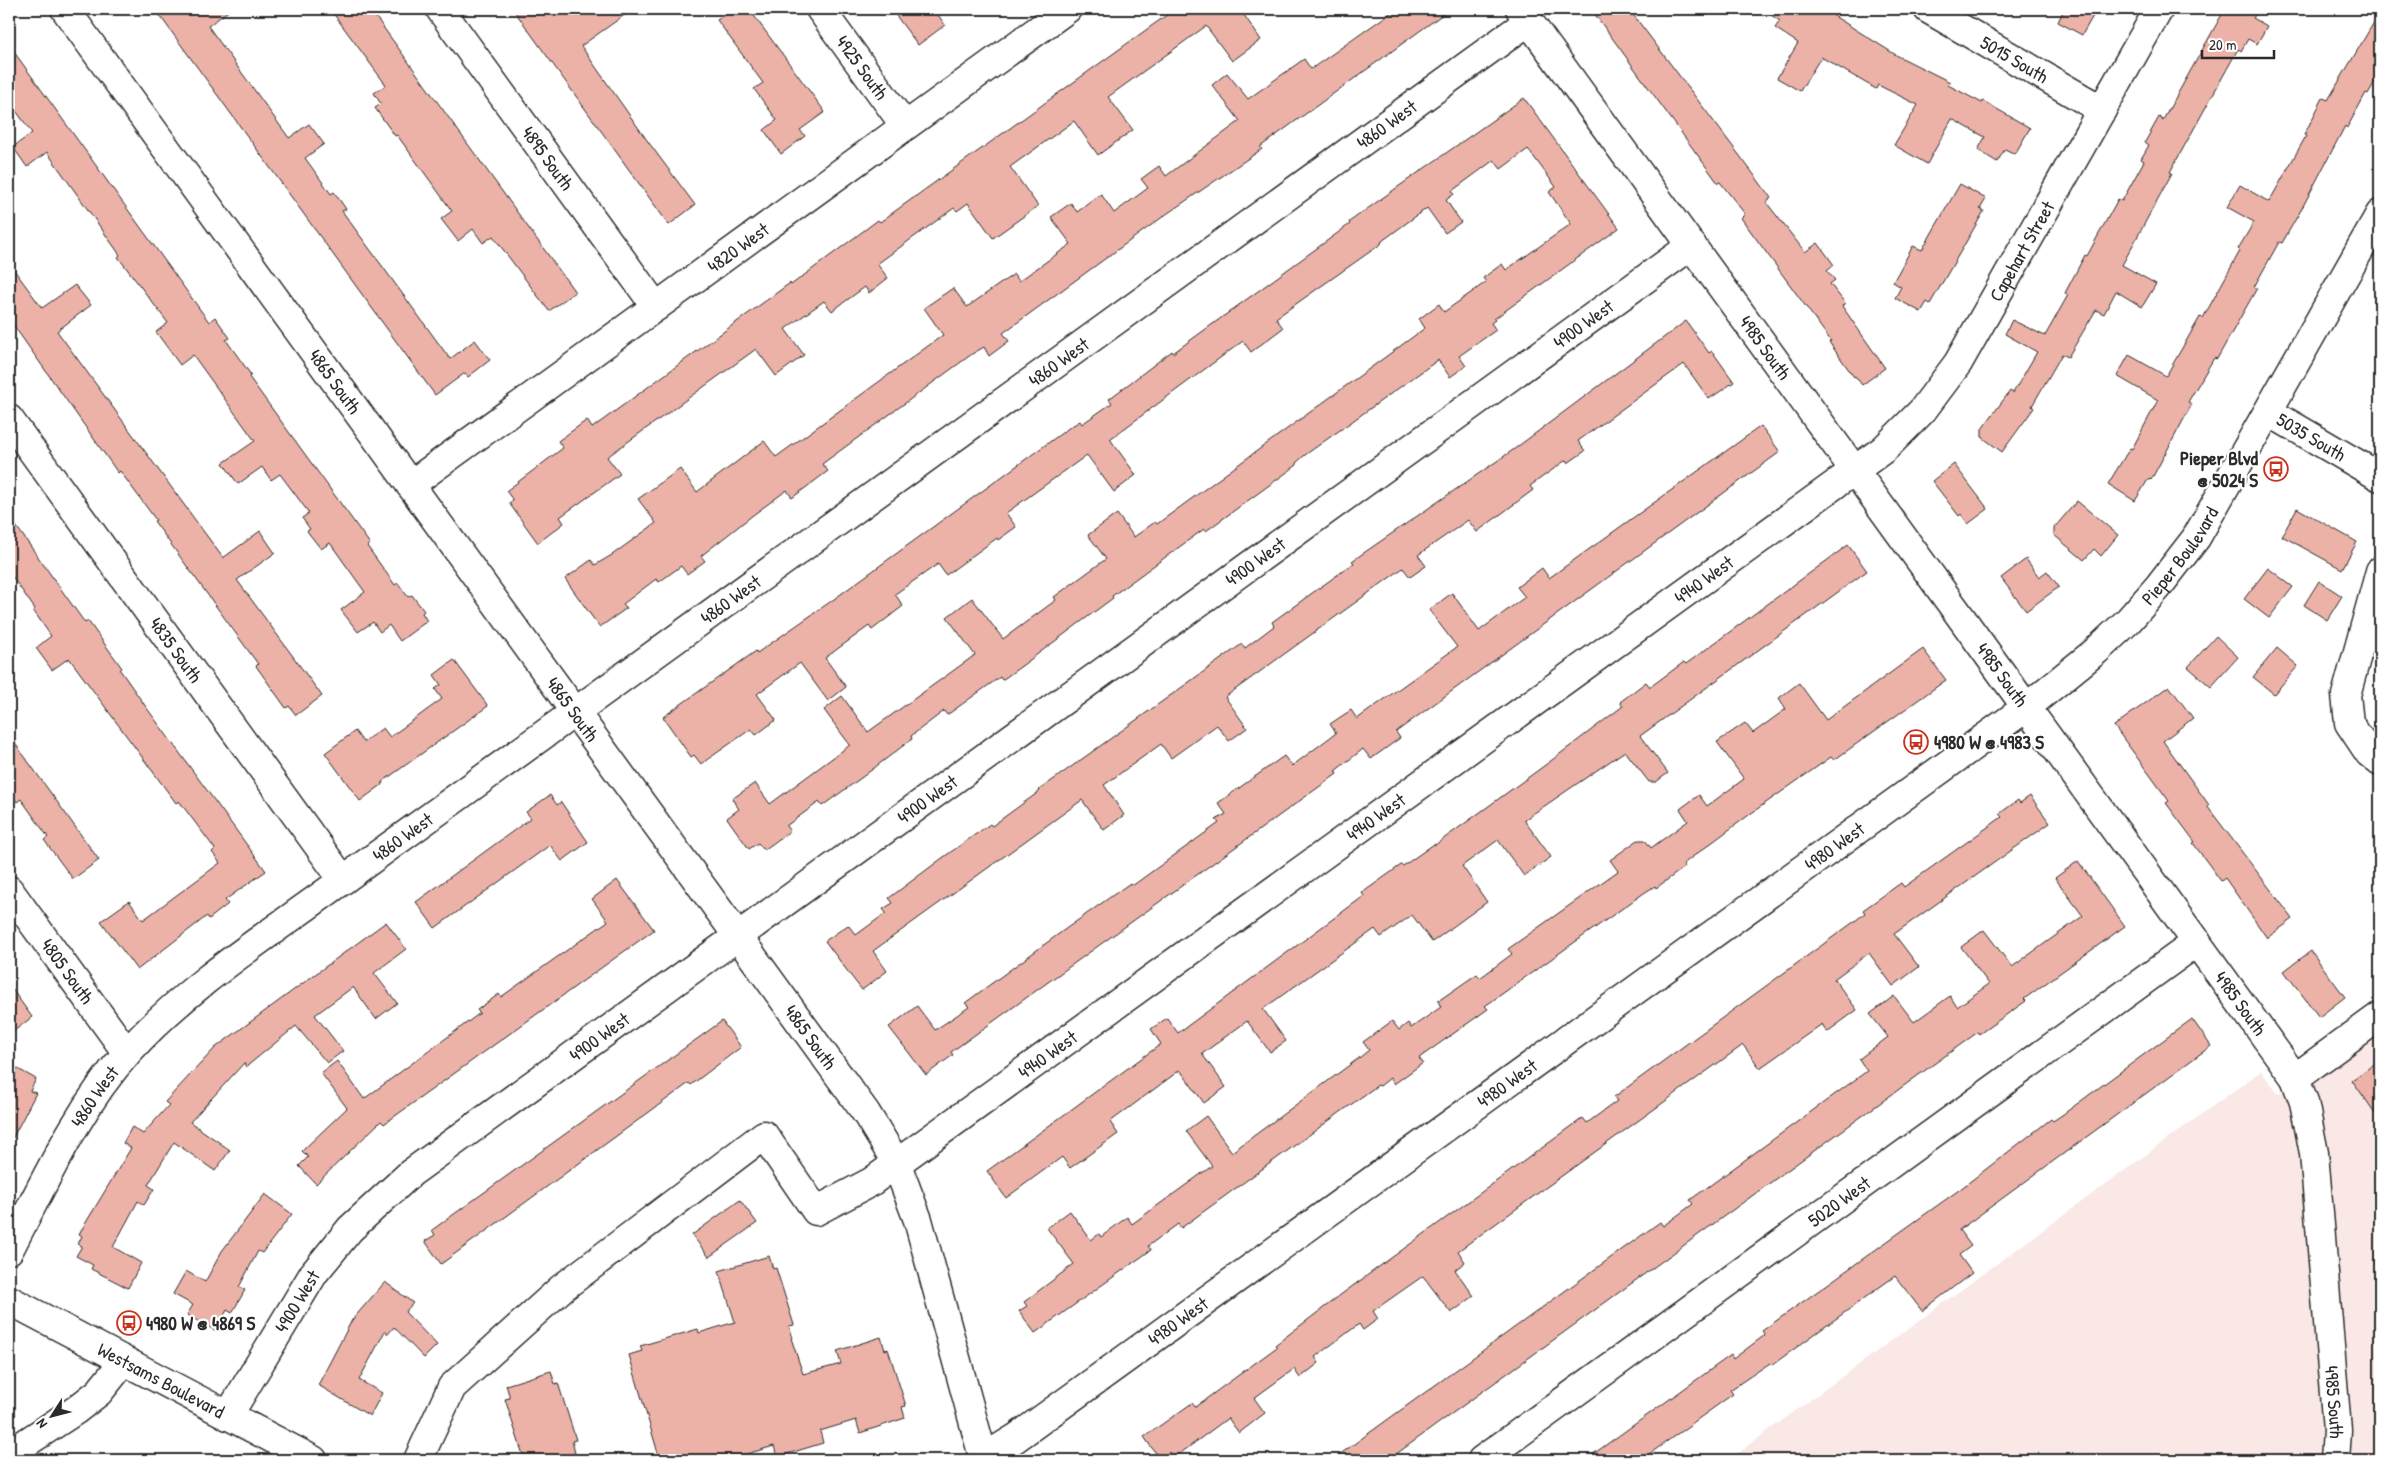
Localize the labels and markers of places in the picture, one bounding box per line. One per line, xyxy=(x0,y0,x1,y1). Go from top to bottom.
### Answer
place label: Pieper Blvd @ 5024 S xyxy=(2180,445,2259,493)
bus stop icon: Pieper Blvd @ 5024 S xyxy=(2263,456,2289,482)
bus stop icon: 4980 W @ 4983 S xyxy=(1903,729,1929,755)
place label: 4980 W @ 4983 S xyxy=(1934,729,2044,755)
bus stop icon: 4980 W @ 4869 S xyxy=(116,1310,142,1336)
place label: 4980 W @ 4869 S xyxy=(146,1310,255,1336)

